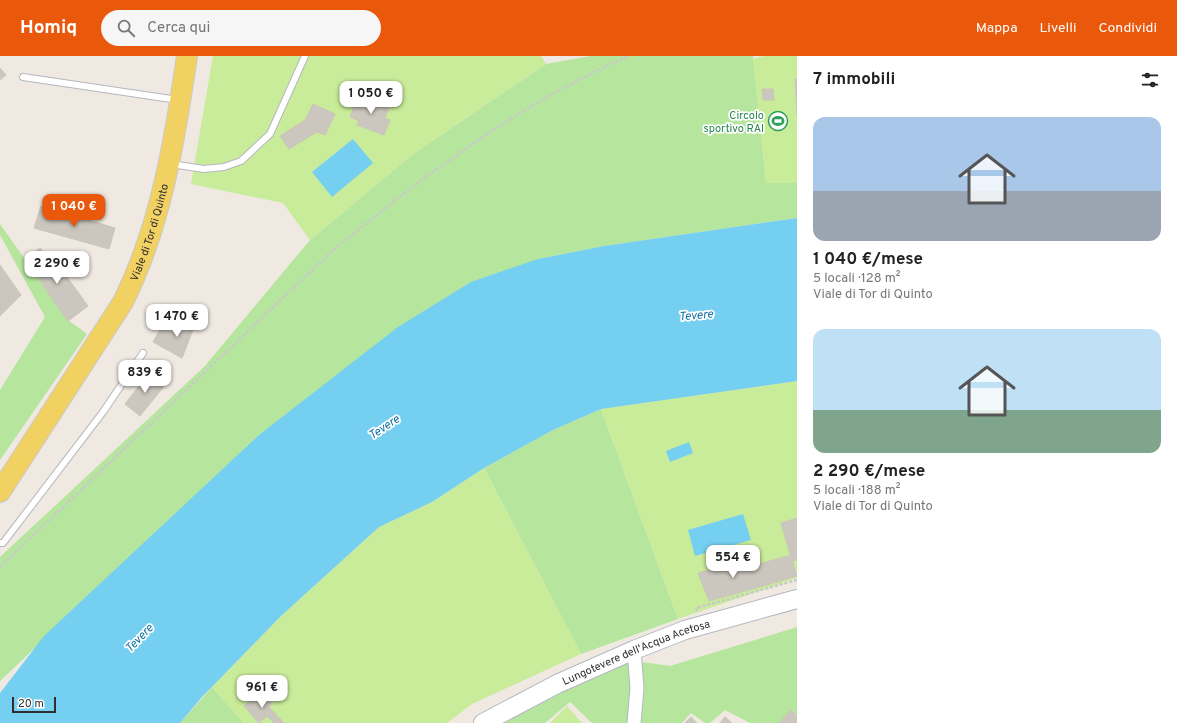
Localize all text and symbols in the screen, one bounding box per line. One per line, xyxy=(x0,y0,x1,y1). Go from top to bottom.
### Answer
search box xyxy=(101,10,381,46)
text: Homiq xyxy=(20,16,77,40)
icon: search xyxy=(115,17,137,39)
text: Cerca qui xyxy=(147,19,210,38)
text: Mappa xyxy=(976,20,1018,37)
text: Livelli xyxy=(1040,20,1076,37)
text: Condividi xyxy=(1098,20,1157,37)
text: 7 immobili xyxy=(813,69,895,91)
icon: filters xyxy=(1139,69,1161,91)
pin: 1 050 € xyxy=(334,81,408,115)
text: 1 050 € xyxy=(349,86,393,102)
place label: Circolo sportivo RAI xyxy=(703,109,764,136)
sports icon: Circolo sportivo RAI xyxy=(767,110,789,132)
icon: home xyxy=(951,143,1023,215)
street label: Viale di Tor di Quinto xyxy=(128,182,172,283)
pin: 1 040 € xyxy=(37,194,111,228)
text: 1 040 € xyxy=(51,199,97,215)
text: 1 040 €/mese xyxy=(813,249,923,271)
pin: 2 290 € xyxy=(20,251,94,285)
text: 2 290 € xyxy=(33,256,81,272)
text: 5 locali · 128 m² xyxy=(813,271,901,287)
text: Viale di Tor di Quinto xyxy=(813,287,933,303)
pin: 1 470 € xyxy=(140,304,214,338)
water label: Tevere xyxy=(678,306,715,325)
text: 1 470 € xyxy=(155,309,199,325)
icon: home xyxy=(951,355,1023,427)
pin: 839 € xyxy=(117,360,173,394)
text: 839 € xyxy=(127,365,163,381)
water label: Tevere xyxy=(366,411,404,444)
text: 2 290 €/mese xyxy=(813,461,925,483)
text: 5 locali · 188 m² xyxy=(813,483,901,499)
text: Viale di Tor di Quinto xyxy=(813,499,933,515)
pin: 554 € xyxy=(705,545,761,579)
text: 554 € xyxy=(715,550,751,566)
street label: Lungotevere dell'Acqua Acetosa xyxy=(560,617,712,689)
water label: Tevere xyxy=(122,620,158,657)
pin: 961 € xyxy=(234,675,290,709)
text: 961 € xyxy=(246,680,278,696)
scale bar xyxy=(12,695,56,714)
text: 20 m xyxy=(18,697,44,711)

